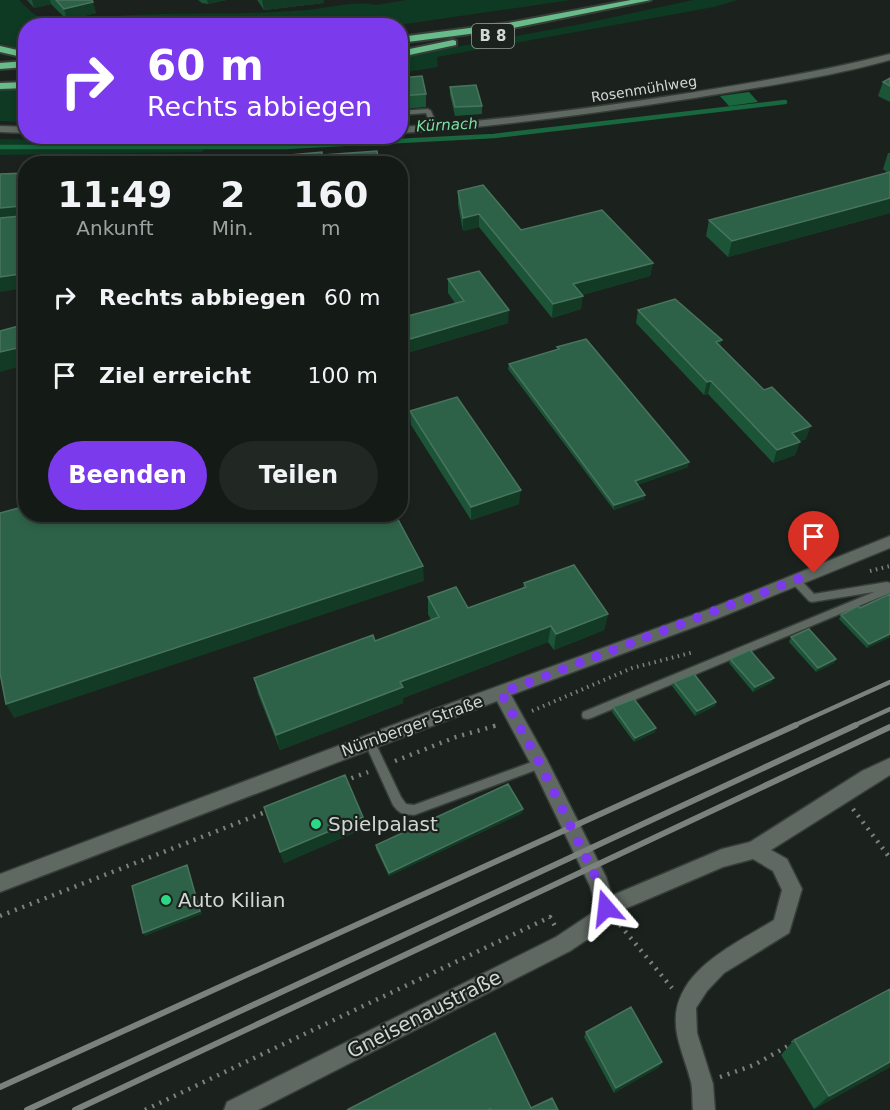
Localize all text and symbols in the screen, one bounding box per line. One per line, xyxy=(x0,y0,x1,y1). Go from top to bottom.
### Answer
road number: B 8 xyxy=(472,24,514,48)
text: 60 m xyxy=(147,41,264,90)
icon: right xyxy=(48,42,126,120)
street label: Rosenmühlweg xyxy=(590,73,698,105)
text: Rechts abbiegen xyxy=(147,91,372,122)
water label: Kürnach xyxy=(416,114,478,136)
text: 11:49 xyxy=(58,174,172,215)
text: 2 xyxy=(220,174,245,215)
text: 160 xyxy=(293,174,368,215)
text: Ankunft xyxy=(76,216,154,240)
text: Min. xyxy=(212,216,254,240)
text: m xyxy=(321,216,341,240)
icon: right xyxy=(48,281,81,314)
text: Rechts abbiegen xyxy=(99,285,306,310)
text: 60 m xyxy=(324,285,380,310)
icon: arrive xyxy=(48,359,81,392)
text: Ziel erreicht xyxy=(99,363,251,388)
text: 100 m xyxy=(308,363,378,388)
button: Beenden xyxy=(48,441,207,510)
button: Teilen xyxy=(219,441,378,510)
pin xyxy=(788,511,839,573)
icon: arrive xyxy=(797,520,830,553)
street label: Nürnberger Straße xyxy=(339,692,485,760)
place label: Spielpalast xyxy=(328,812,438,836)
marker: Spielpalast xyxy=(309,817,323,831)
position arrow xyxy=(574,876,638,940)
place label: Auto Kilian xyxy=(178,888,286,912)
marker: Auto Kilian xyxy=(159,893,173,907)
street label: Gneisenaustraße xyxy=(343,965,505,1063)

